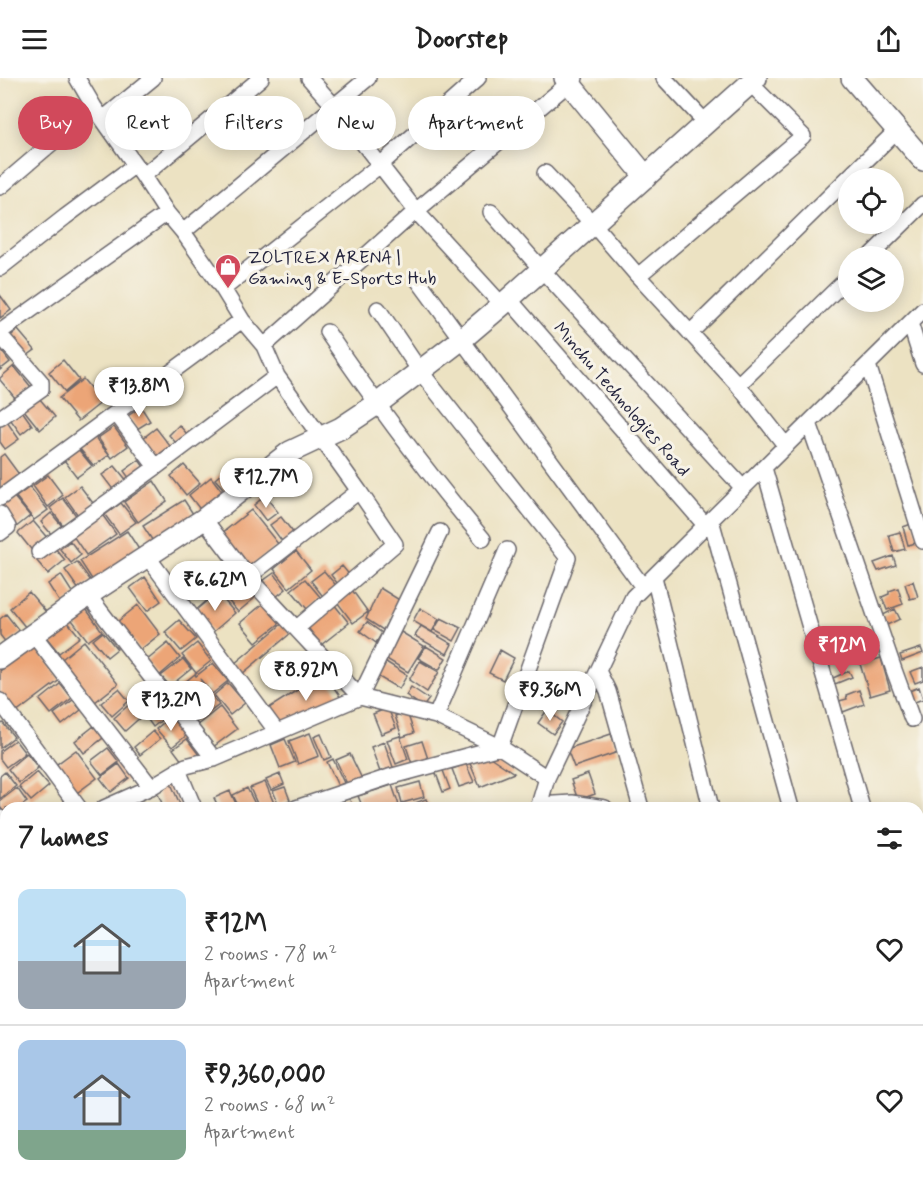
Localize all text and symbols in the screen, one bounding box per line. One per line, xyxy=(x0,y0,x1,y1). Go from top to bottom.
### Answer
text: Doorstep xyxy=(414,22,509,57)
icon: menu xyxy=(18,23,51,56)
icon: share xyxy=(872,23,905,56)
chip: Buy xyxy=(18,96,93,150)
chip: Rent xyxy=(105,96,192,150)
chip: Filters xyxy=(204,96,304,150)
chip: New xyxy=(316,96,396,150)
chip: Apartment xyxy=(408,96,545,150)
map controls xyxy=(838,168,904,312)
button: locate xyxy=(838,168,904,234)
place label: ZOLTREX ARENA | Gaming & E-Sports Hub xyxy=(248,246,437,291)
button: layers xyxy=(838,246,904,312)
shop icon: ZOLTREX ARENA | Gaming & E-Sports Hub xyxy=(213,252,243,290)
street label: Minchu Technologies Road xyxy=(547,317,695,483)
pin: ₹13.8M xyxy=(90,367,188,418)
text: ₹13.8M xyxy=(108,373,170,400)
pin: ₹12.7M xyxy=(217,458,315,509)
text: ₹12.7M xyxy=(234,464,298,491)
pin: ₹6.62M xyxy=(166,561,264,612)
text: ₹6.62M xyxy=(183,567,247,594)
pin: ₹12M xyxy=(806,626,878,677)
text: ₹12M xyxy=(818,632,866,659)
pin: ₹8.92M xyxy=(257,651,355,702)
text: ₹8.92M xyxy=(274,657,338,684)
pin: ₹9.36M xyxy=(501,671,599,722)
text: ₹9.36M xyxy=(518,677,582,704)
pin: ₹13.2M xyxy=(122,681,220,732)
text: ₹13.2M xyxy=(141,687,201,714)
text: 7 homes xyxy=(18,821,109,855)
icon: filters xyxy=(873,822,906,855)
text: ₹12M xyxy=(204,907,267,941)
icon: home xyxy=(66,913,138,985)
icon: heart xyxy=(873,933,906,966)
text: 2 rooms · 78 m² xyxy=(204,941,337,968)
text: Apartment xyxy=(204,968,295,995)
text: ₹9,360,000 xyxy=(204,1058,326,1092)
icon: home xyxy=(66,1064,138,1136)
icon: heart xyxy=(873,1084,906,1117)
text: 2 rooms · 68 m² xyxy=(204,1092,335,1119)
text: Apartment xyxy=(204,1119,295,1146)

